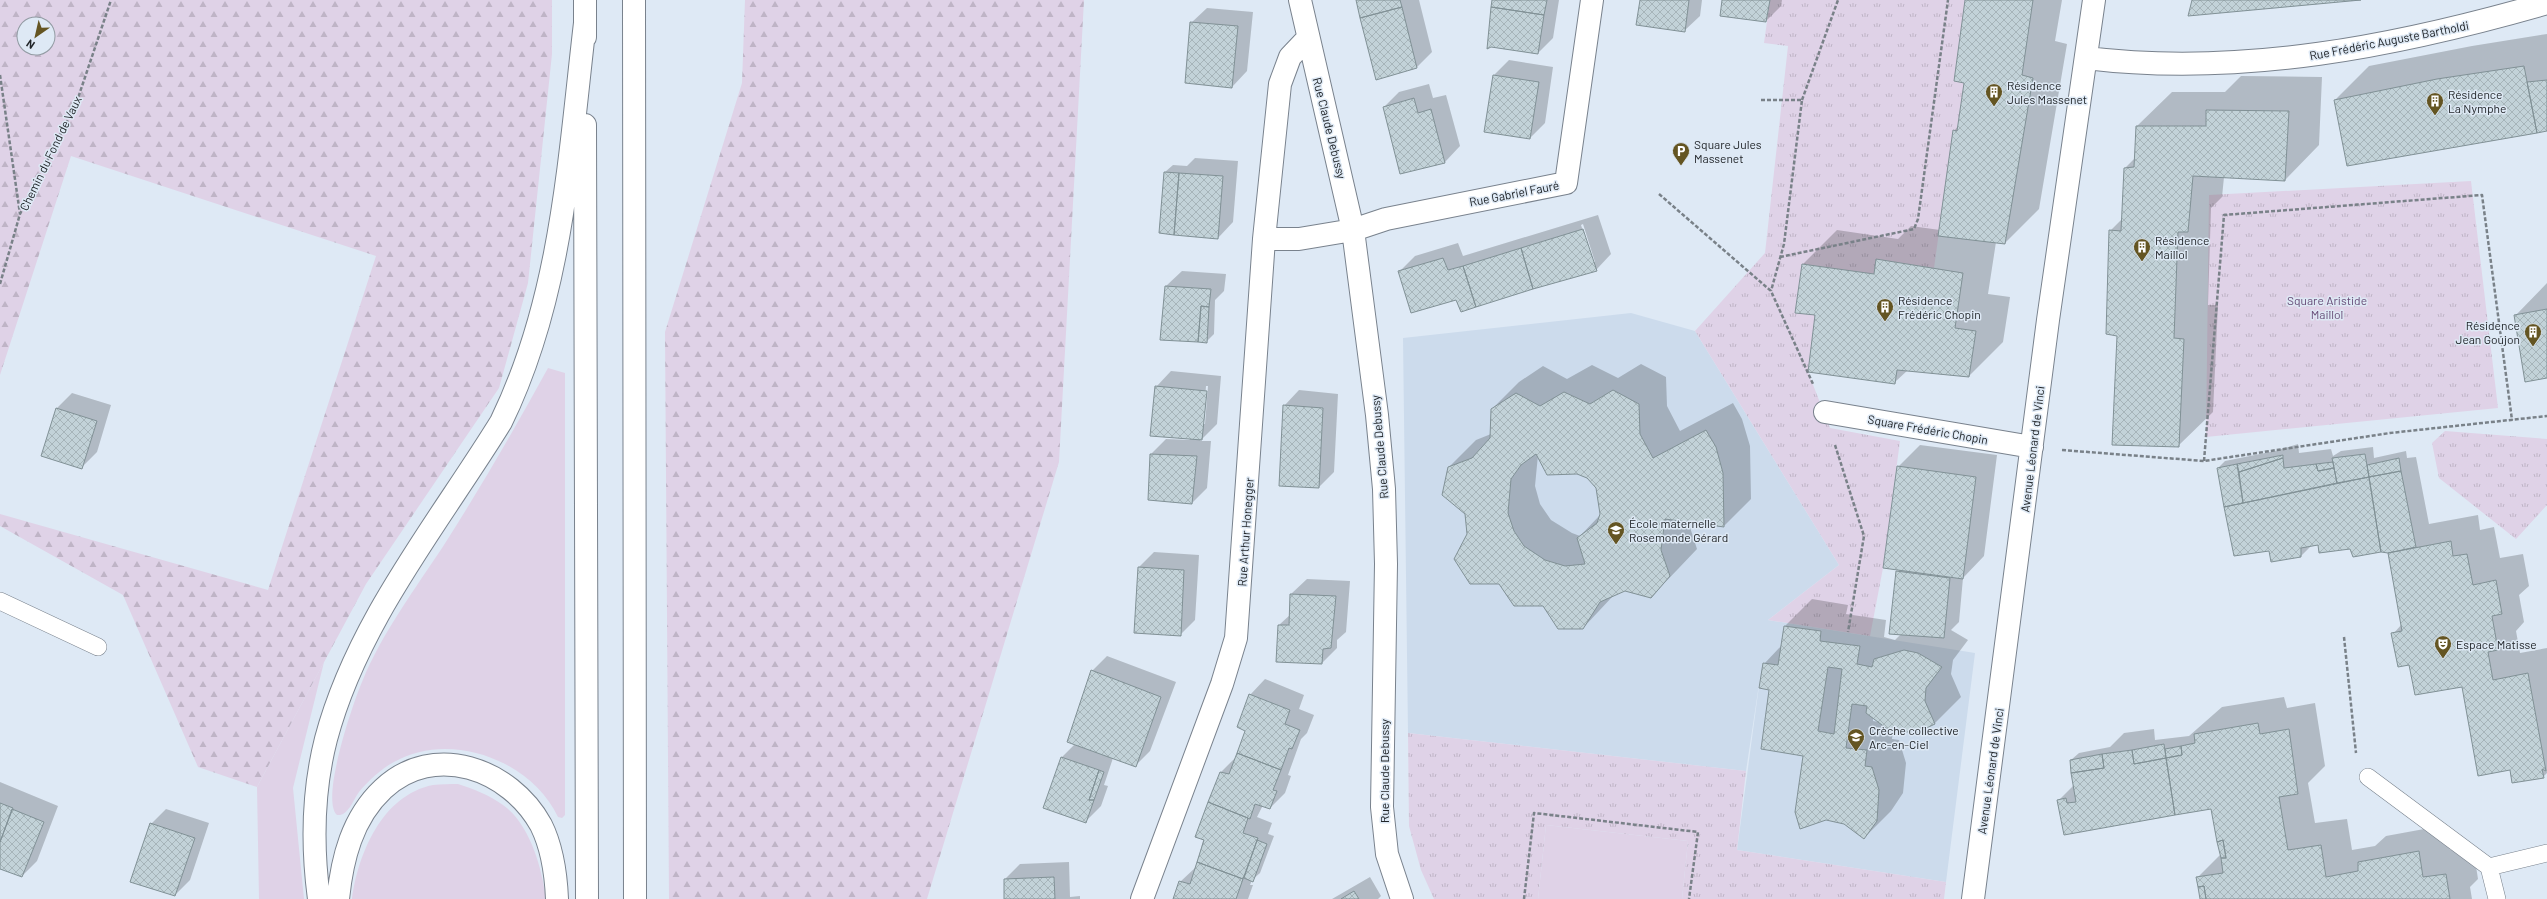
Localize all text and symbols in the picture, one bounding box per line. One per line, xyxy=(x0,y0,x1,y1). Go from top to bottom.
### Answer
north arrow xyxy=(16,16,56,56)
street label: Rue Frédéric Auguste Bartholdi xyxy=(2308,18,2470,62)
text: N xyxy=(23,37,37,52)
street label: Rue Claude Debussy xyxy=(1311,76,1349,181)
place label: Résidence Jules Massenet xyxy=(2007,78,2087,106)
building icon: Résidence Jules Massenet xyxy=(1984,82,2004,107)
place label: Résidence La Nymphe xyxy=(2448,87,2506,115)
building icon: Résidence La Nymphe xyxy=(2425,91,2445,116)
street label: Chemin du Fond de Vaux xyxy=(16,93,84,213)
place label: Square Jules Massenet xyxy=(1694,137,1762,165)
parking icon: Square Jules Massenet xyxy=(1671,141,1691,166)
street label: Rue Gabriel Fauré xyxy=(1468,177,1560,209)
place label: Résidence Maillol xyxy=(2155,233,2209,261)
building icon: Résidence Maillol xyxy=(2132,237,2152,262)
place label: Résidence Frédéric Chopin xyxy=(1898,293,1981,321)
park label: Square Aristide Maillol xyxy=(2287,293,2367,321)
building icon: Résidence Frédéric Chopin xyxy=(1875,297,1895,322)
place label: Résidence Jean Goujon xyxy=(2455,318,2520,346)
building icon: Résidence Jean Goujon xyxy=(2523,322,2543,347)
street label: Avenue Léonard de Vinci xyxy=(2017,385,2047,513)
street label: Rue Claude Debussy xyxy=(1367,394,1390,499)
street label: Square Frédéric Chopin xyxy=(1867,412,1989,446)
street label: Rue Arthur Honegger xyxy=(1234,476,1256,587)
place label: École maternelle Rosemonde Gérard xyxy=(1629,516,1728,544)
school or university icon: École maternelle Rosemonde Gérard xyxy=(1606,520,1626,545)
theatre icon: Espace Matisse xyxy=(2433,634,2453,659)
place label: Espace Matisse xyxy=(2456,637,2537,651)
street label: Avenue Léonard de Vinci xyxy=(1974,707,2006,835)
street label: Rue Claude Debussy xyxy=(1377,719,1391,823)
place label: Crèche collective Arc-en-Ciel xyxy=(1869,723,1959,751)
school or university icon: Crèche collective Arc-en-Ciel xyxy=(1846,727,1866,752)

